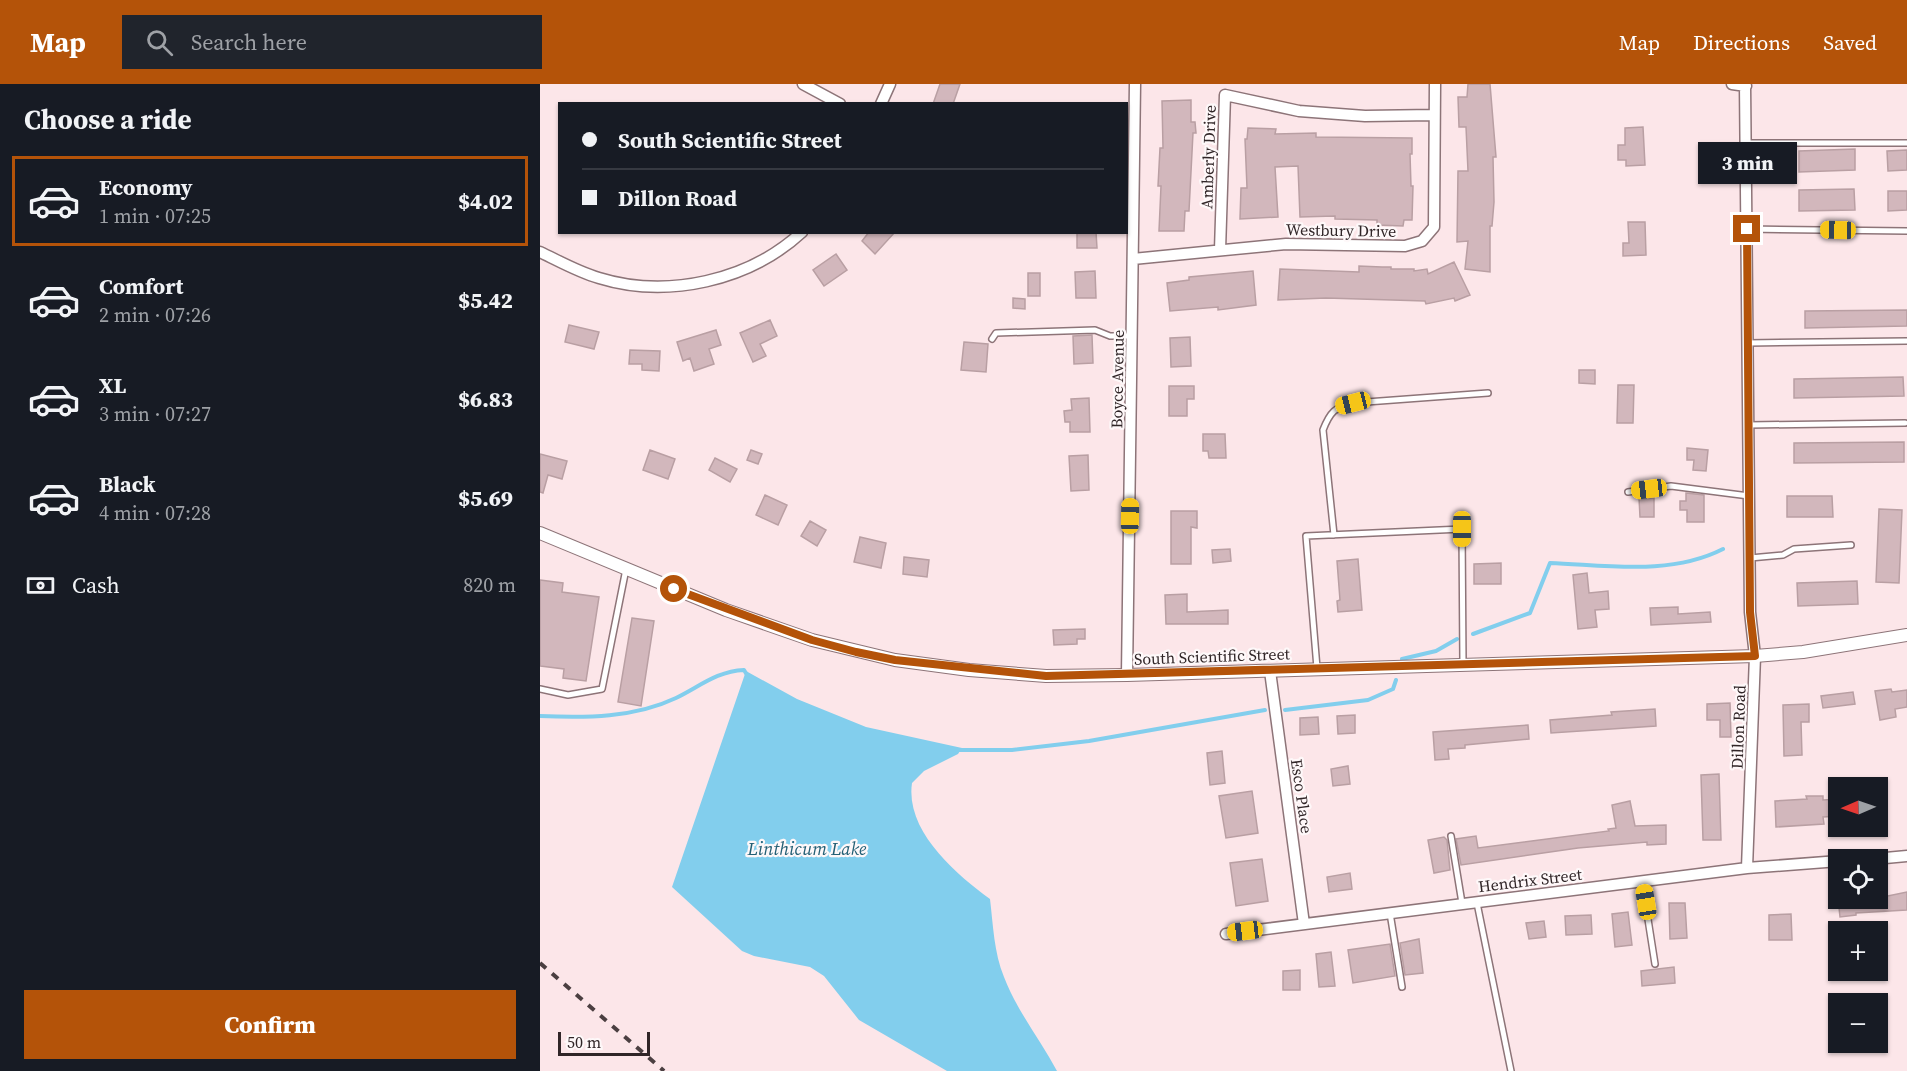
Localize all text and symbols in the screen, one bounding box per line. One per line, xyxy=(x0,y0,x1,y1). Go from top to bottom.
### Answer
search box xyxy=(122,15,542,69)
text: Map xyxy=(30,23,86,61)
icon: search xyxy=(143,26,176,59)
text: Search here xyxy=(191,27,307,57)
text: Map xyxy=(1619,28,1660,57)
text: Directions xyxy=(1693,28,1790,57)
text: Saved xyxy=(1823,28,1877,57)
text: Choose a ride xyxy=(24,101,192,138)
street label: Amberly Drive xyxy=(1195,105,1221,209)
text: South Scientific Street xyxy=(618,125,842,155)
callout: 3 min xyxy=(1698,142,1796,184)
text: 3 min xyxy=(1721,149,1774,177)
text: Economy xyxy=(99,172,193,202)
icon: car xyxy=(27,174,81,228)
text: Dillon Road xyxy=(618,183,737,213)
text: $4.02 xyxy=(458,186,513,216)
text: 1 min · 07:25 xyxy=(99,202,211,230)
route end xyxy=(1733,215,1760,242)
street label: Westbury Drive xyxy=(1286,218,1396,242)
car xyxy=(1820,221,1856,239)
text: Comfort xyxy=(99,271,183,301)
icon: car xyxy=(27,273,81,327)
text: $5.42 xyxy=(458,285,513,315)
text: 2 min · 07:26 xyxy=(99,301,211,329)
street label: Boyce Avenue xyxy=(1105,329,1129,429)
text: XL xyxy=(99,370,126,400)
icon: car xyxy=(27,372,81,426)
text: $6.83 xyxy=(458,384,513,414)
car xyxy=(1333,390,1373,416)
text: 3 min · 07:27 xyxy=(99,400,211,428)
text: Black xyxy=(99,469,156,499)
icon: car xyxy=(27,471,81,525)
car xyxy=(1630,478,1668,500)
text: $5.69 xyxy=(458,483,513,513)
car xyxy=(1121,498,1139,534)
text: 4 min · 07:28 xyxy=(99,499,211,527)
car xyxy=(1453,511,1471,547)
icon: cash xyxy=(24,569,57,602)
text: Cash xyxy=(72,570,120,600)
text: 820 m xyxy=(463,571,516,599)
route start xyxy=(660,575,687,602)
street label: South Scientific Street xyxy=(1134,642,1291,670)
street label: Dillon Road xyxy=(1726,685,1750,769)
street label: Esco Place xyxy=(1286,757,1318,835)
north arrow xyxy=(1828,777,1888,837)
map controls xyxy=(1828,777,1888,1053)
water label: Linthicum Lake xyxy=(747,836,867,861)
button: locate xyxy=(1828,849,1888,909)
street label: Hendrix Street xyxy=(1477,863,1584,897)
car xyxy=(1634,883,1658,921)
car xyxy=(1226,920,1264,942)
button: + xyxy=(1828,921,1888,981)
button: Confirm xyxy=(24,990,516,1059)
button: − xyxy=(1828,993,1888,1053)
scale bar xyxy=(558,1029,650,1056)
text: 50 m xyxy=(567,1031,601,1053)

